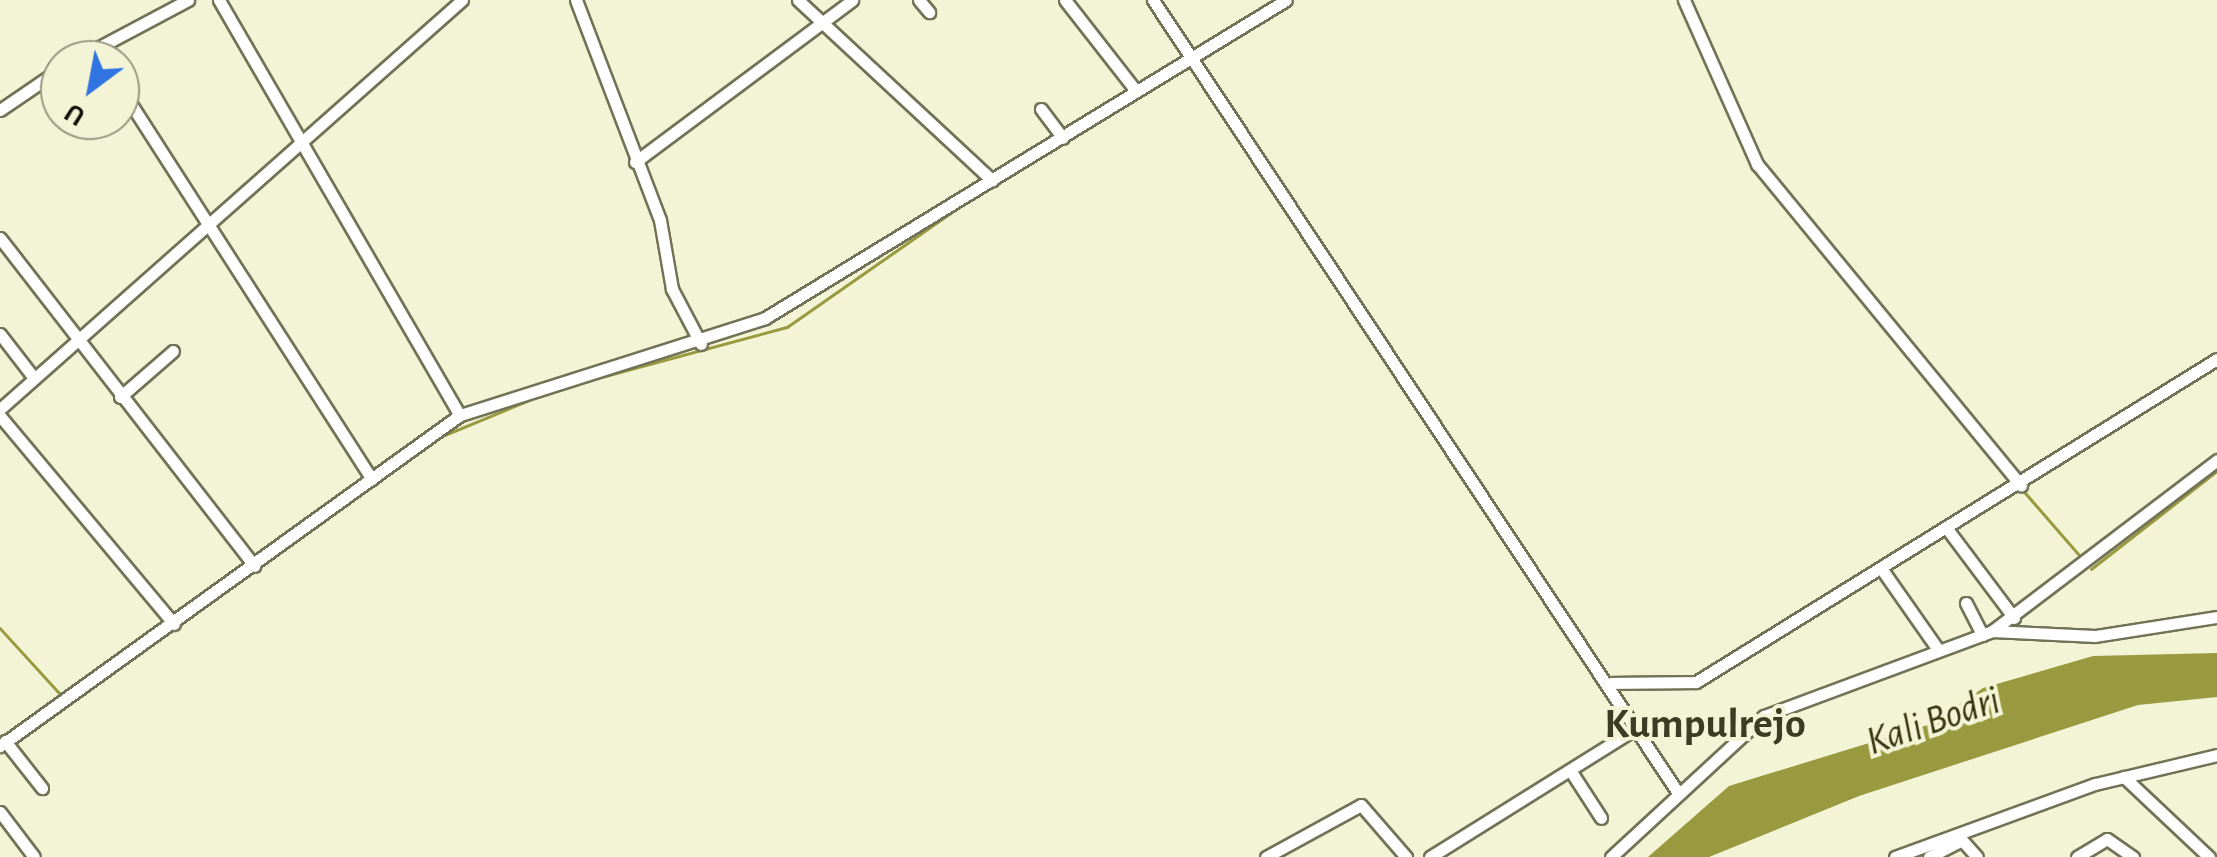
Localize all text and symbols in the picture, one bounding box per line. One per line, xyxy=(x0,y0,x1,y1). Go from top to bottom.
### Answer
north arrow xyxy=(40,40,140,140)
text: U xyxy=(60,97,90,130)
water label: Kali Bodri xyxy=(1860,676,2006,766)
district label: Kumpulrejo xyxy=(1604,699,1806,749)

